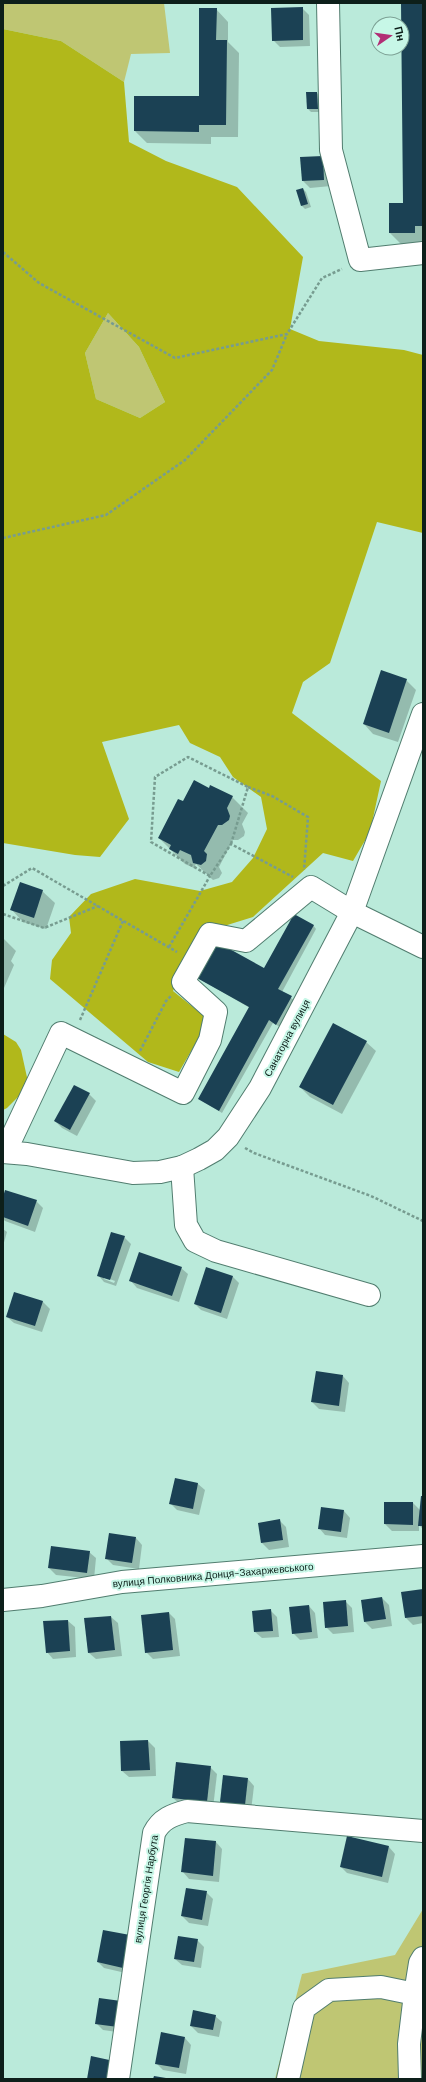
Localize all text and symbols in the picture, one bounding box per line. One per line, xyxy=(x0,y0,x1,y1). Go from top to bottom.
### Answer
north arrow xyxy=(370,16,410,56)
text: Пн xyxy=(391,25,408,42)
street label: Санаторна вулиця xyxy=(261,997,313,1079)
street label: вулиця Полковника Донця-Захаржевського xyxy=(112,1560,314,1590)
street label: вулиця Георгія Нарбута xyxy=(131,1834,161,1944)

